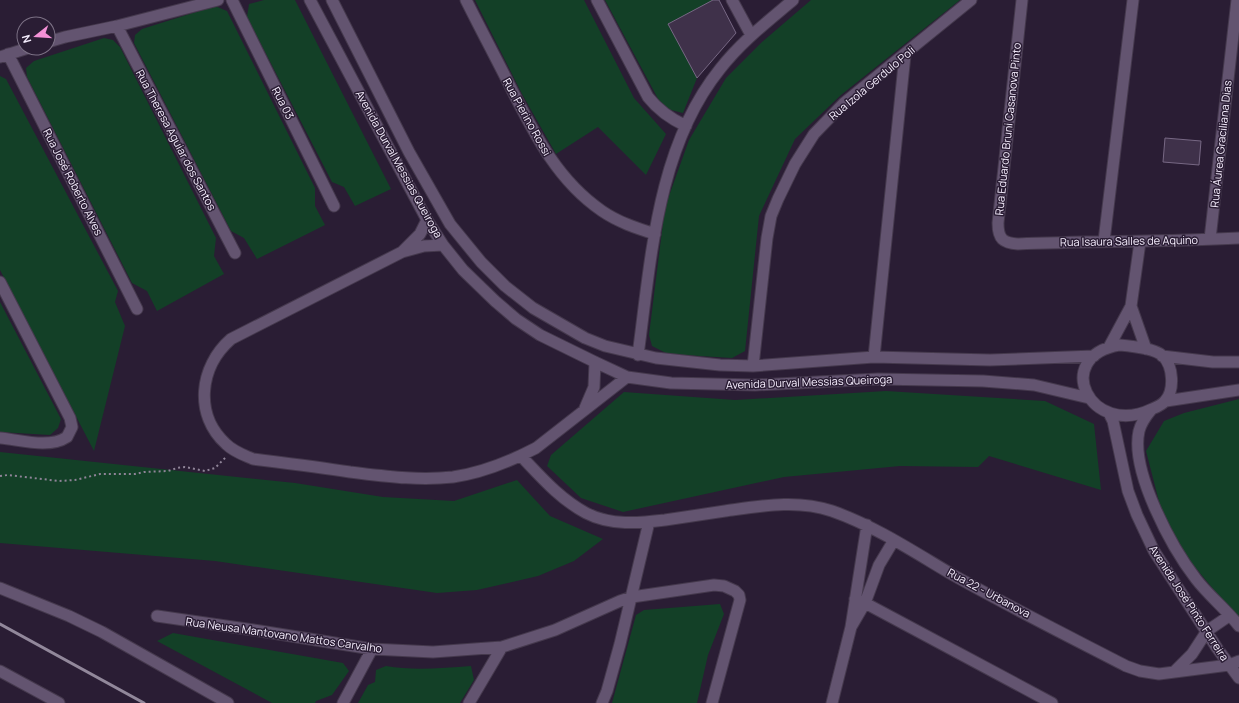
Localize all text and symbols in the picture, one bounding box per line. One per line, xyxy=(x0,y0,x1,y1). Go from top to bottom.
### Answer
north arrow xyxy=(16,16,56,56)
text: N xyxy=(18,33,34,45)
street label: Rua Eduardo Bruni Casanova Pinto xyxy=(991,41,1024,216)
street label: Rua Izola Gerdulo Poli xyxy=(826,42,918,123)
street label: Rua Theresa Aguiar dos Santos xyxy=(133,67,220,213)
street label: Rua Pierino Rossi xyxy=(500,75,555,158)
street label: Rua Áurea Graciliana Dias xyxy=(1206,79,1235,208)
street label: Rua 03 xyxy=(269,84,298,122)
street label: Avenida Durval Messias Queiroga xyxy=(353,87,446,240)
street label: Rua José Roberto Alves xyxy=(40,126,107,238)
street label: Rua Isaura Salles de Aquino xyxy=(1060,232,1199,249)
street label: Avenida Durval Messias Queiroga xyxy=(726,371,892,392)
street label: Avenida José Pinto Ferreira xyxy=(1146,542,1233,663)
street label: Rua 22 - Urbanova xyxy=(945,564,1033,621)
street label: Rua Neusa Mantovano Mattos Carvalho xyxy=(185,613,384,656)

